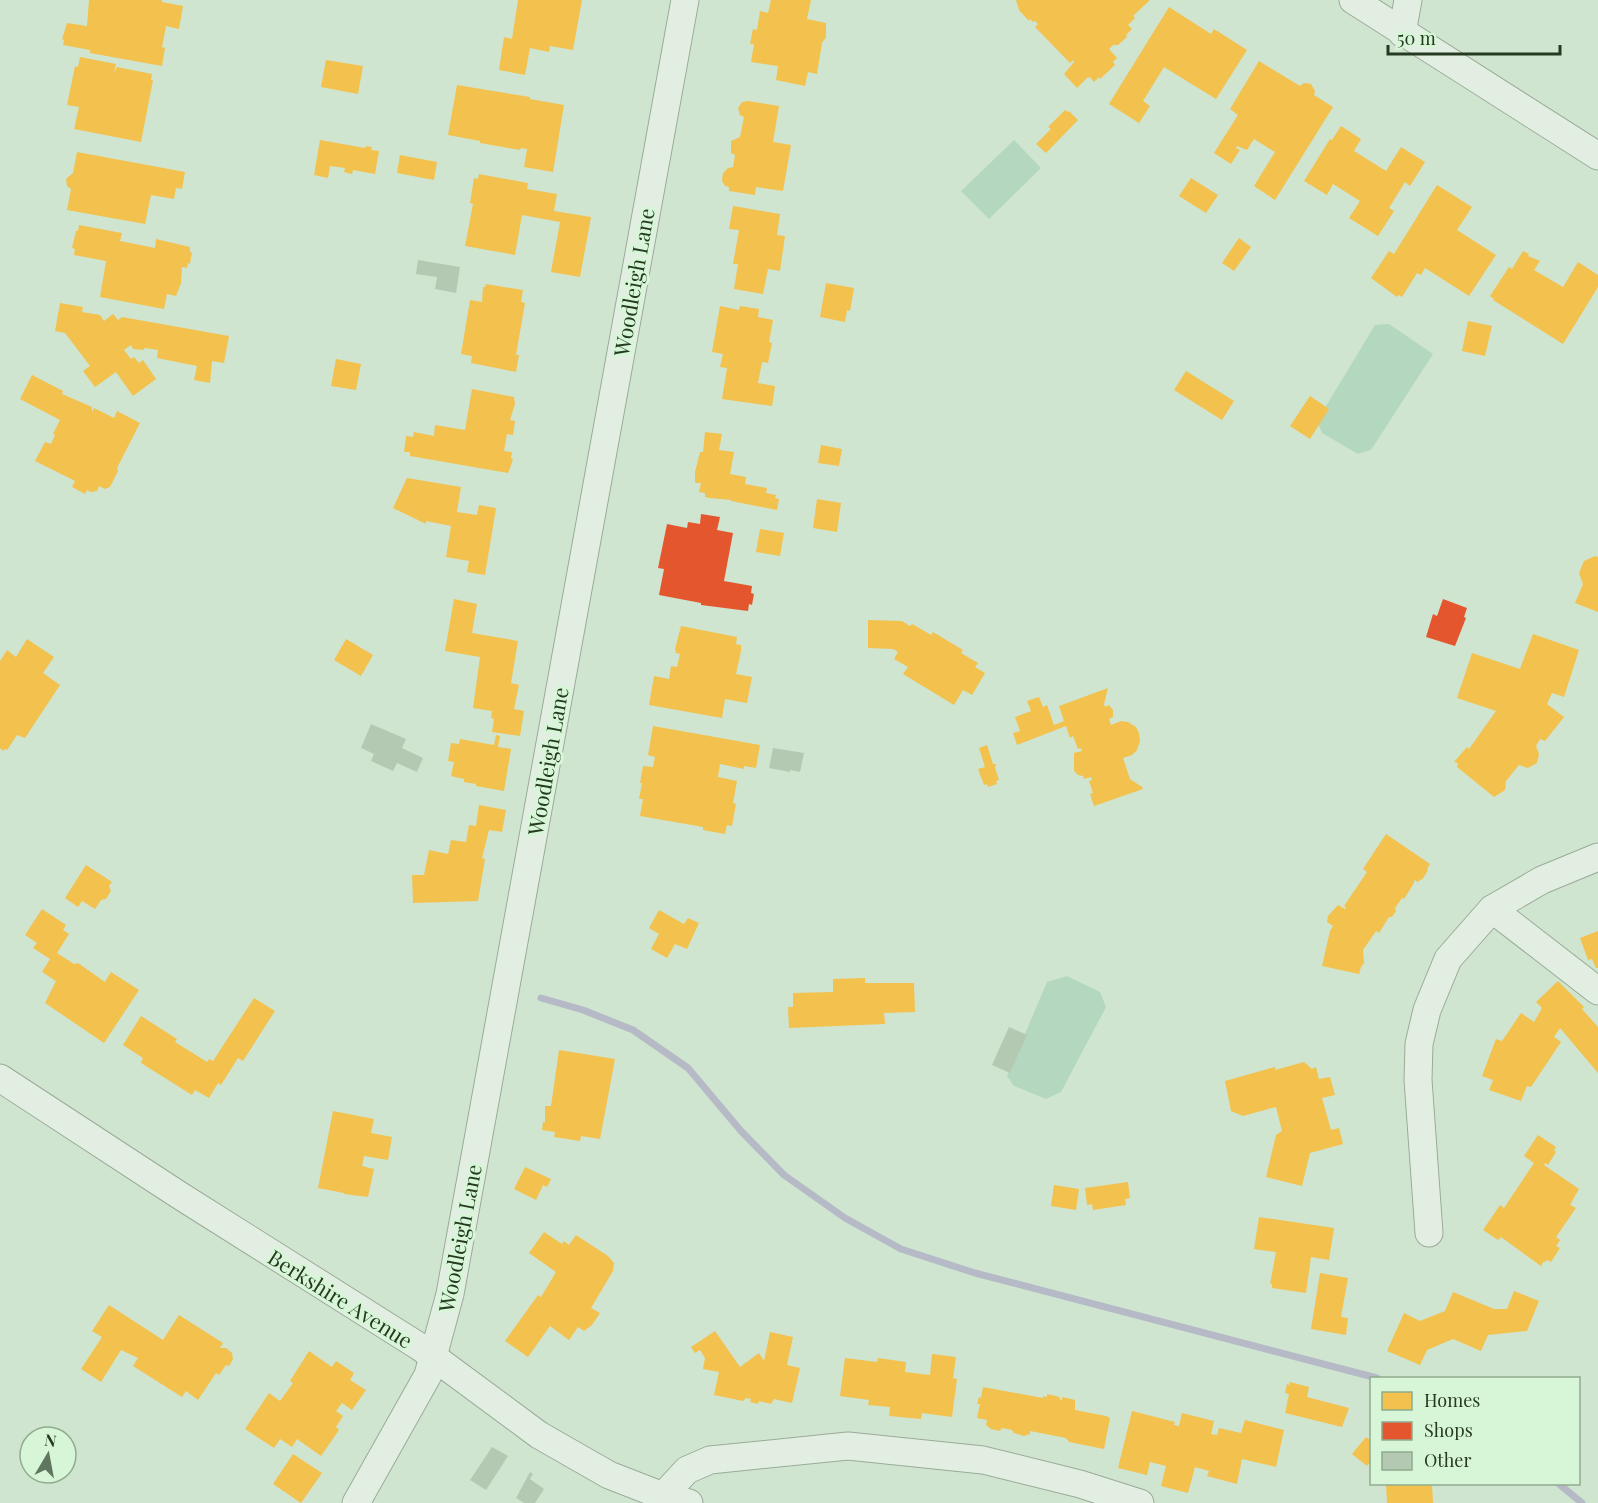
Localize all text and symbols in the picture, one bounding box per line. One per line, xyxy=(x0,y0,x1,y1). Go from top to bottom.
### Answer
scale bar xyxy=(1388,18,1560,56)
text: 50 m xyxy=(1397,26,1436,50)
street label: Woodleigh Lane xyxy=(606,206,660,359)
street label: Woodleigh Lane xyxy=(520,685,574,838)
street label: Woodleigh Lane xyxy=(431,1162,487,1315)
street label: Berkshire Avenue xyxy=(263,1242,419,1354)
legend xyxy=(1370,1377,1580,1485)
text: Homes xyxy=(1424,1388,1480,1412)
text: Shops xyxy=(1424,1418,1473,1442)
north arrow xyxy=(18,1425,78,1485)
text: N xyxy=(43,1428,59,1451)
text: Other xyxy=(1424,1448,1471,1472)

